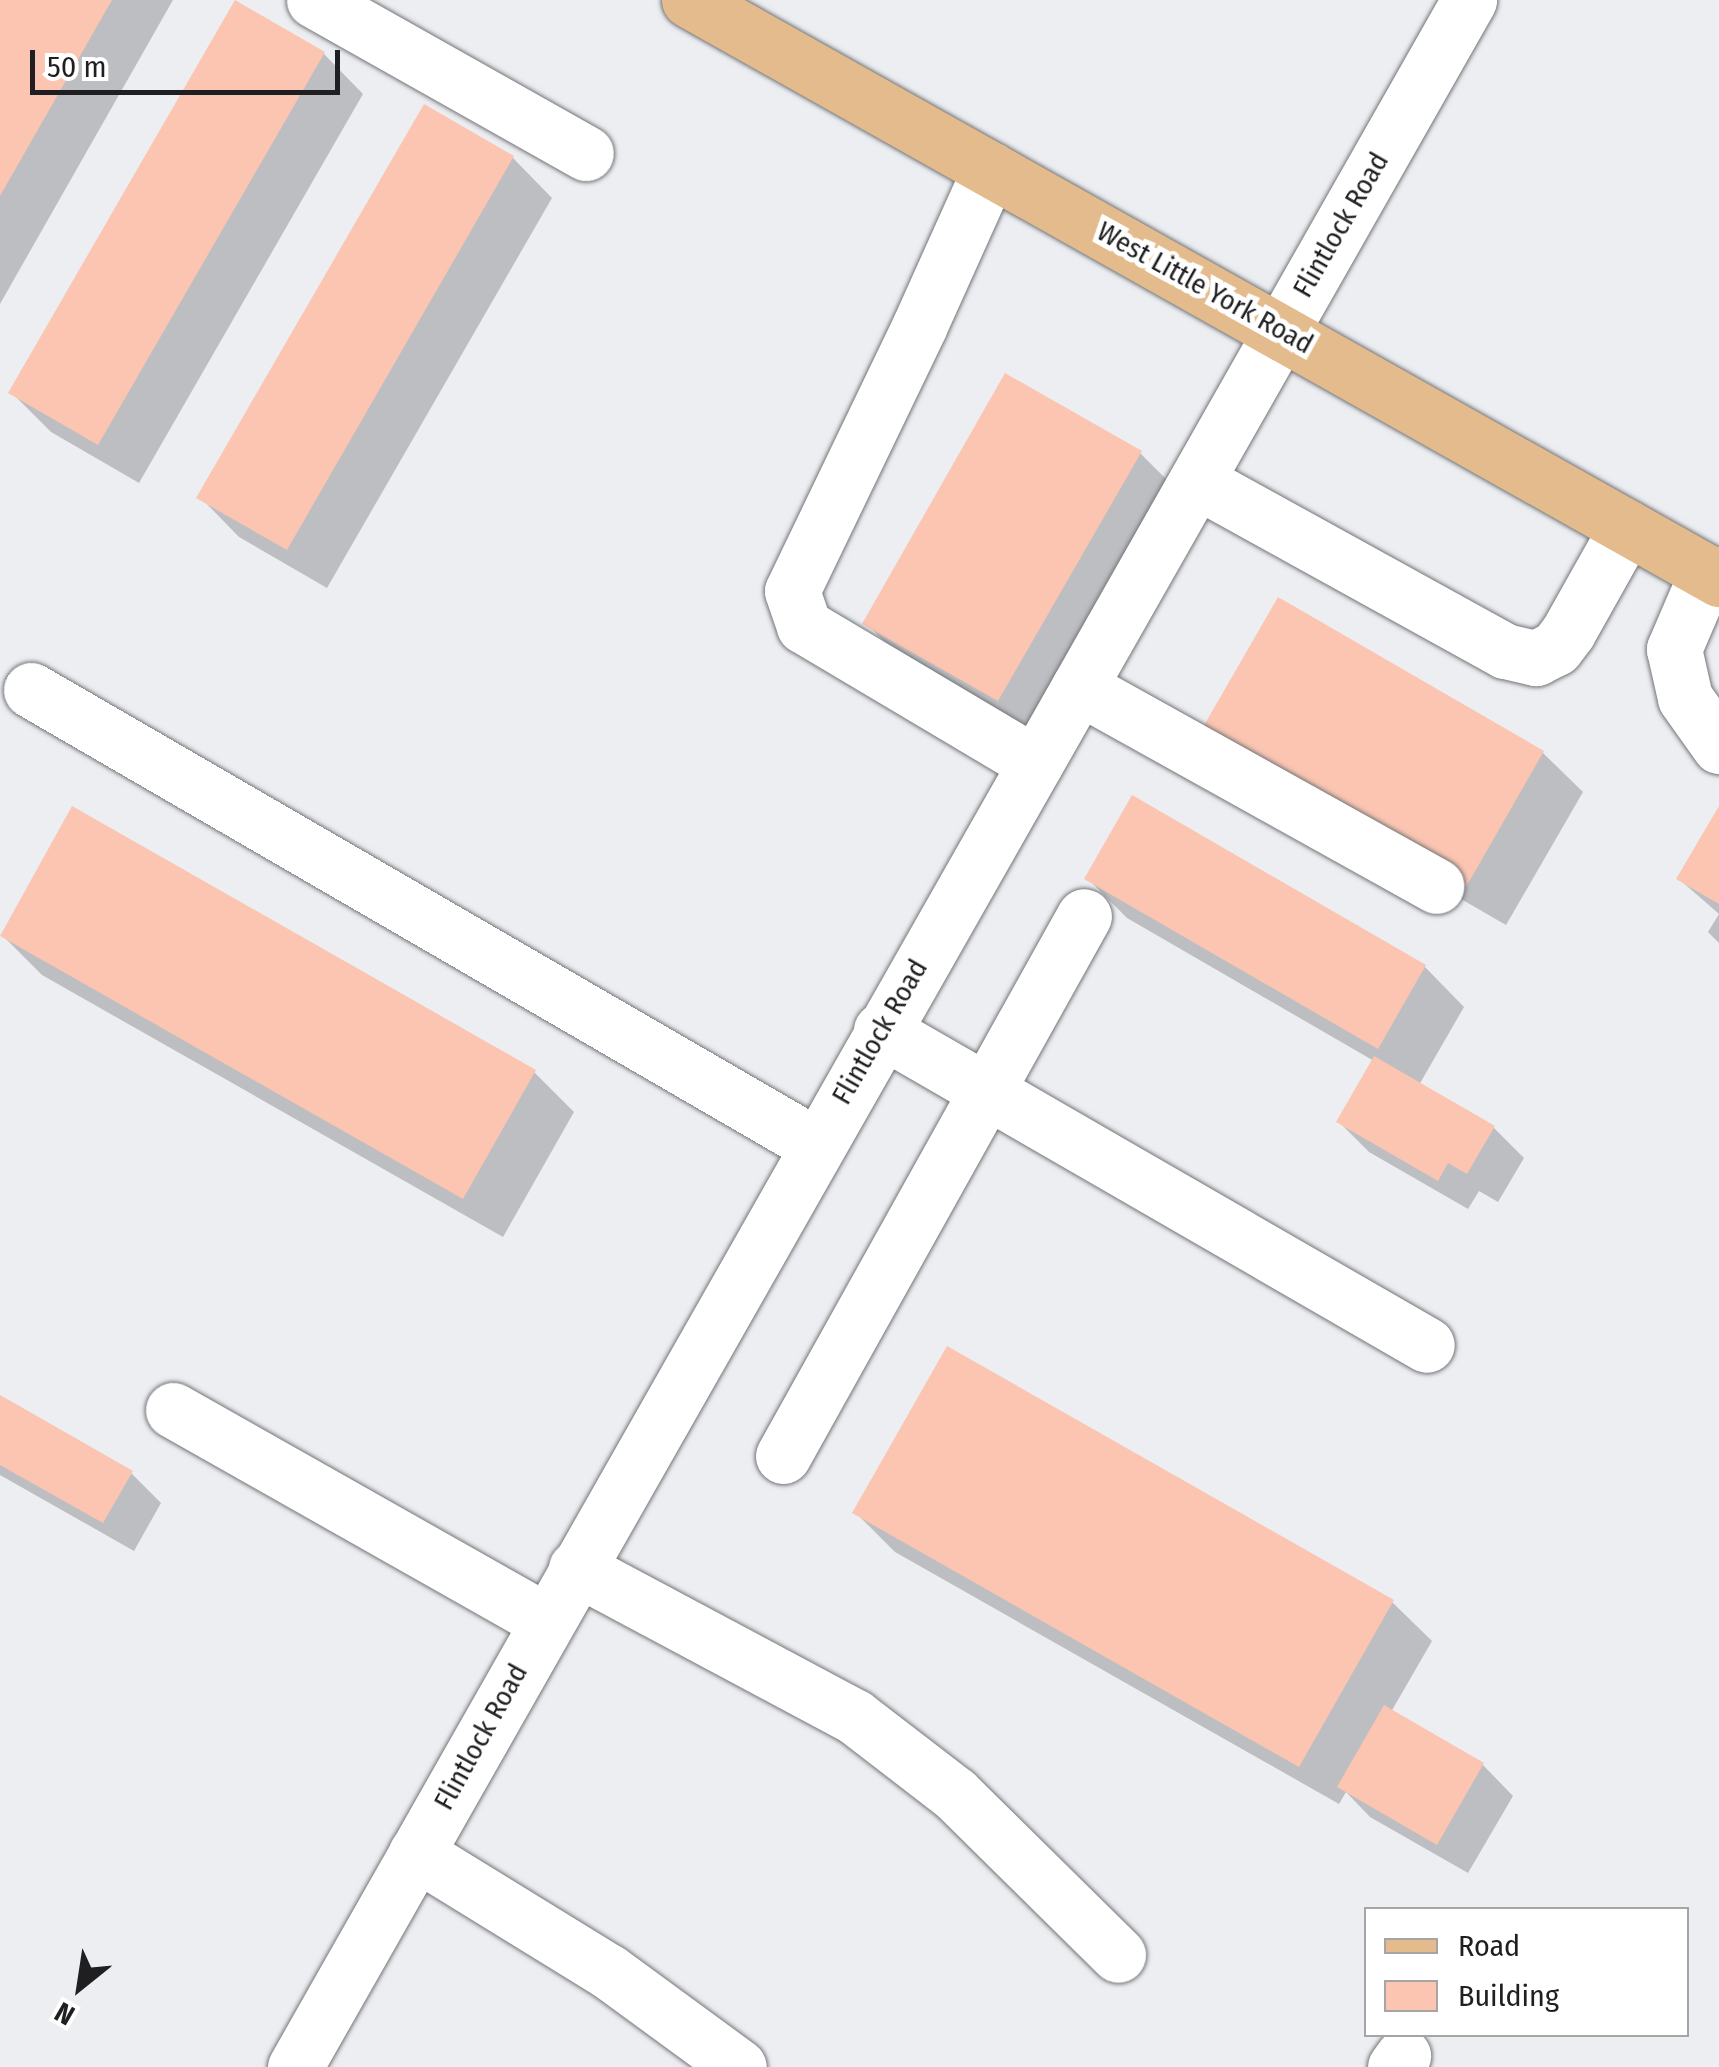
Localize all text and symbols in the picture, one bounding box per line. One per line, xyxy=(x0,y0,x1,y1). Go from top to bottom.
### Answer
scale bar xyxy=(35,30,345,92)
text: 50 m xyxy=(47,49,107,85)
street label: Flintlock Road xyxy=(1286,147,1396,303)
street label: West Little York Road xyxy=(1091,215,1319,361)
street label: Flintlock Road xyxy=(825,954,935,1110)
street label: Flintlock Road xyxy=(427,1658,535,1816)
legend xyxy=(1364,1907,1689,2037)
text: Road xyxy=(1458,1928,1520,1964)
north arrow xyxy=(30,1937,130,2037)
text: Building xyxy=(1458,1978,1559,2014)
text: N xyxy=(49,1995,80,2032)

